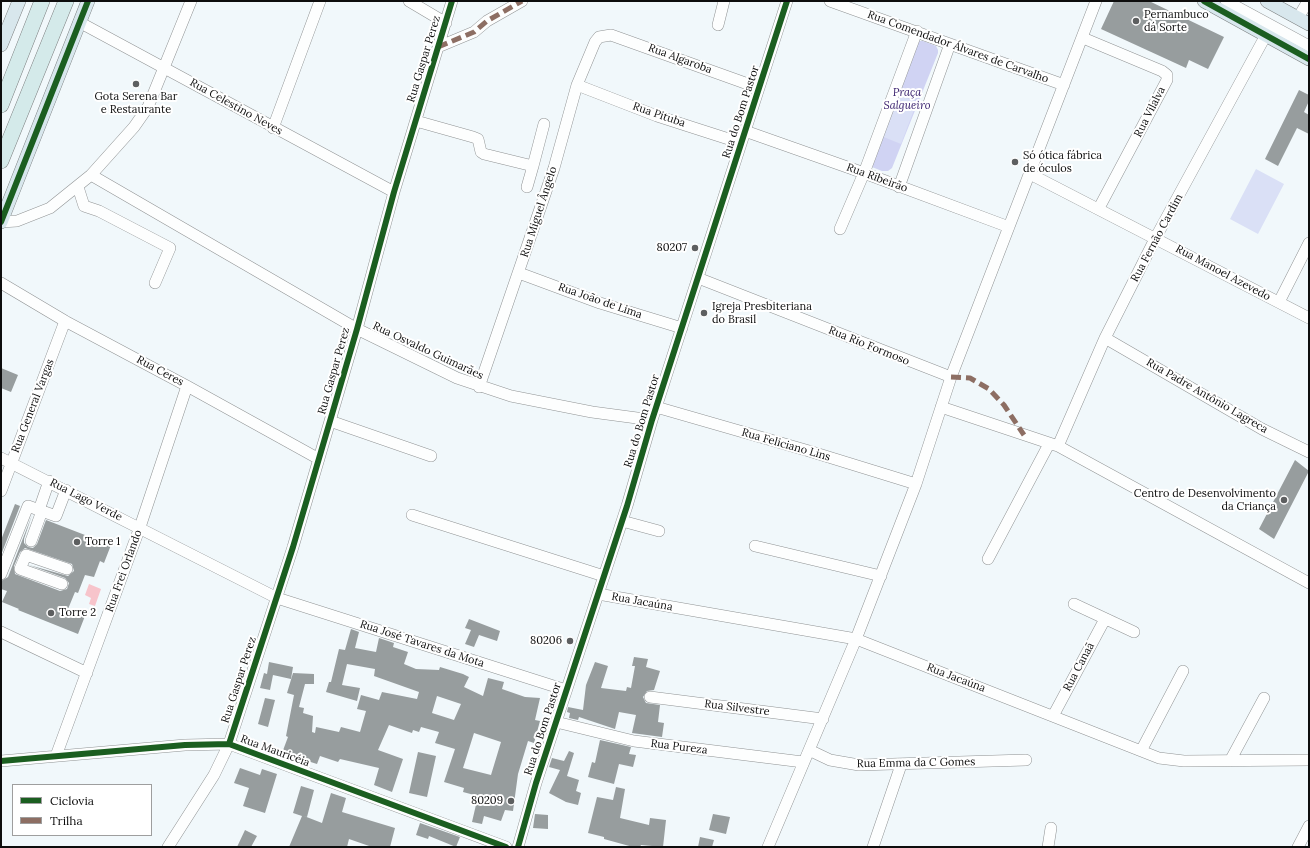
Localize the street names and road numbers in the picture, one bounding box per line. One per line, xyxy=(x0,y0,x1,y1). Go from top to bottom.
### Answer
street label: Rua Comendador Álvares de Carvalho xyxy=(866,8,1050,86)
street label: Rua Gaspar Perez xyxy=(405,14,443,104)
street label: Rua Algaroba xyxy=(646,41,714,77)
street label: Rua do Bom Pastor xyxy=(720,64,762,160)
street label: Rua Celestino Neves xyxy=(187,76,285,138)
street label: Rua Vilalva xyxy=(1132,85,1168,139)
street label: Rua Pituba xyxy=(631,100,687,130)
street label: Rua Ribeirão xyxy=(845,161,909,195)
street label: Rua Miguel Ângelo xyxy=(518,165,560,259)
street label: Rua Fernão Cardim xyxy=(1128,192,1186,284)
street label: Rua Manoel Azevedo xyxy=(1173,242,1273,304)
street label: Rua João de Lima xyxy=(556,280,644,322)
street label: Rua Osvaldo Guimarães xyxy=(370,319,486,383)
street label: Rua Rio Formoso xyxy=(827,324,911,368)
street label: Rua Gaspar Perez xyxy=(315,326,353,416)
street label: Rua Ceres xyxy=(134,353,186,389)
street label: Rua Padre Antônio Lagreca xyxy=(1144,356,1270,436)
street label: Rua General Vargas xyxy=(9,357,57,455)
street label: Rua do Bom Pastor xyxy=(622,373,662,469)
street label: Rua Feliciano Lins xyxy=(740,426,832,464)
street label: Rua Lago Verde xyxy=(48,476,124,524)
street label: Rua Frei Orlando xyxy=(103,528,145,614)
street label: Rua Jacaúna xyxy=(610,590,674,614)
street label: Rua José Tavares da Mota xyxy=(358,618,486,670)
street label: Rua Gaspar Perez xyxy=(219,635,259,725)
street label: Rua Canaã xyxy=(1061,640,1097,694)
street label: Rua Jacaúna xyxy=(925,661,987,695)
street label: Rua do Bom Pastor xyxy=(522,681,564,777)
street label: Rua Silvestre xyxy=(704,697,770,719)
street label: Rua Mauricéia xyxy=(239,732,311,770)
street label: Rua Pureza xyxy=(650,737,708,757)
street label: Rua Emma da C Gomes xyxy=(857,755,975,771)

